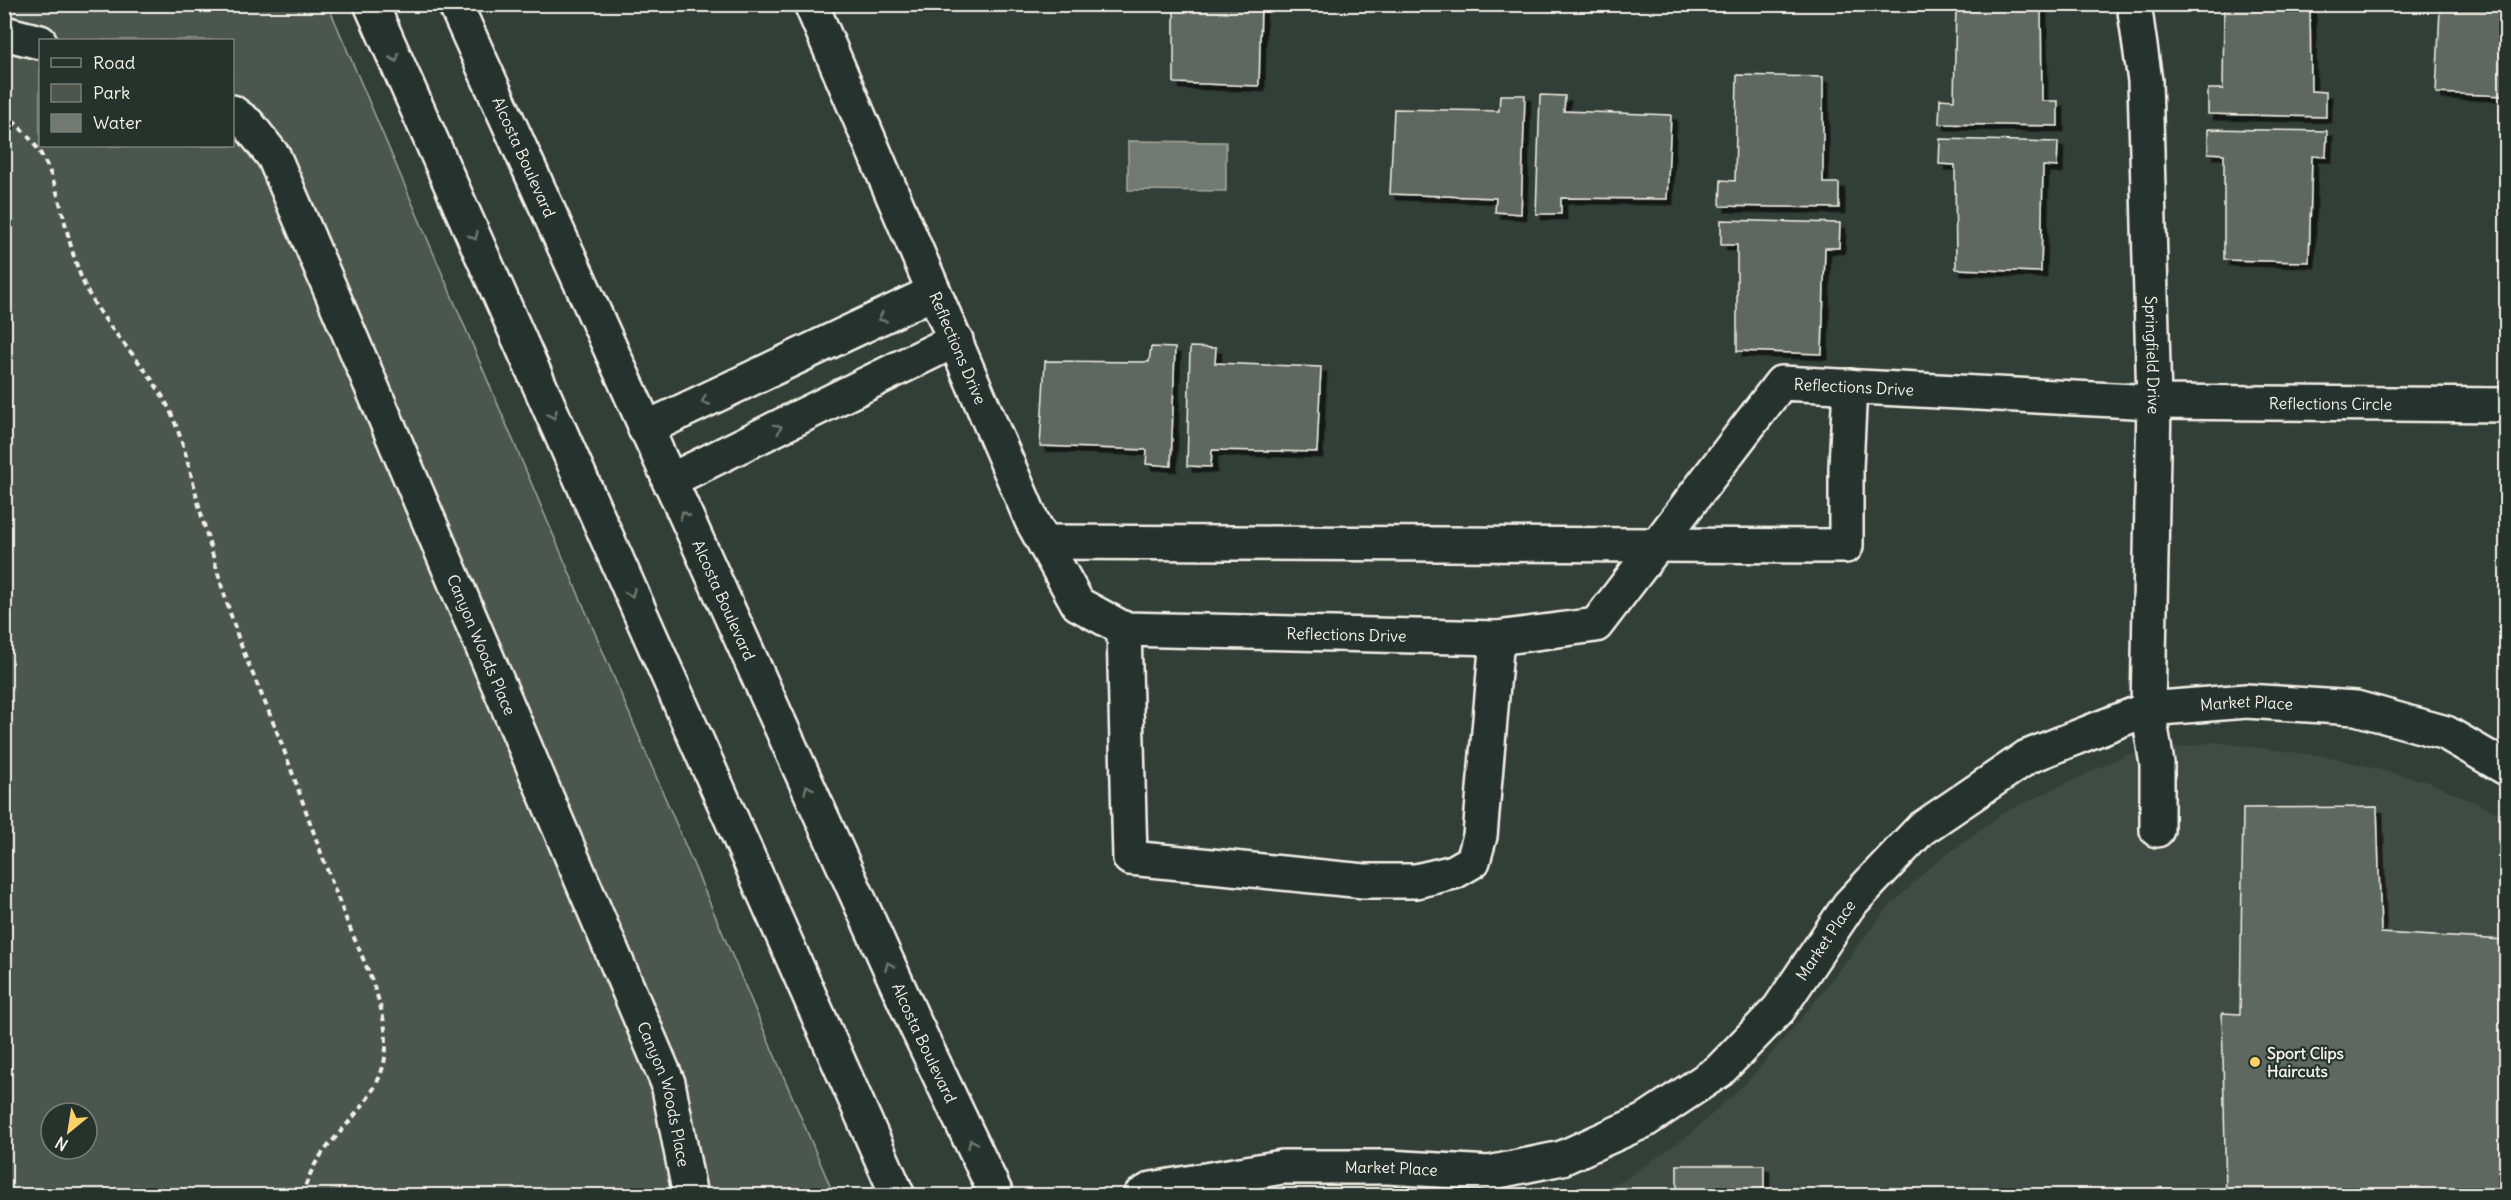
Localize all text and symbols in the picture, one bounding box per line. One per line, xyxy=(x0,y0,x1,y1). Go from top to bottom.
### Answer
legend xyxy=(39,39,234,147)
text: Road xyxy=(93,51,136,74)
one-way arrow xyxy=(388,52,400,63)
text: Park xyxy=(93,81,130,104)
street label: Alcosta Boulevard xyxy=(488,94,560,221)
text: Water xyxy=(93,111,143,134)
one-way arrow xyxy=(466,230,478,241)
street label: Reflections Drive xyxy=(925,289,991,407)
street label: Springfield Drive xyxy=(2141,296,2164,415)
one-way arrow xyxy=(877,310,888,322)
street label: Reflections Drive xyxy=(1793,374,1914,400)
one-way arrow xyxy=(701,393,712,405)
street label: Reflections Circle xyxy=(2269,393,2392,414)
one-way arrow xyxy=(545,408,557,419)
one-way arrow xyxy=(772,423,783,435)
one-way arrow xyxy=(680,511,692,522)
street label: Alcosta Boulevard xyxy=(688,537,760,664)
street label: Canyon Woods Place xyxy=(443,571,520,718)
one-way arrow xyxy=(624,587,636,598)
street label: Reflections Drive xyxy=(1286,623,1407,646)
street label: Market Place xyxy=(2199,691,2294,715)
one-way arrow xyxy=(804,784,816,795)
street label: Market Place xyxy=(1791,895,1859,984)
one-way arrow xyxy=(884,962,896,973)
street label: Alcosta Boulevard xyxy=(888,980,961,1106)
street label: Canyon Woods Place xyxy=(633,1018,694,1169)
place label: Sport Clips Haircuts xyxy=(2267,1043,2344,1081)
marker: Sport Clips Haircuts xyxy=(2248,1055,2262,1069)
north arrow xyxy=(39,1101,99,1161)
text: N xyxy=(52,1133,71,1155)
one-way arrow xyxy=(967,1138,979,1149)
street label: Market Place xyxy=(1345,1157,1438,1180)

